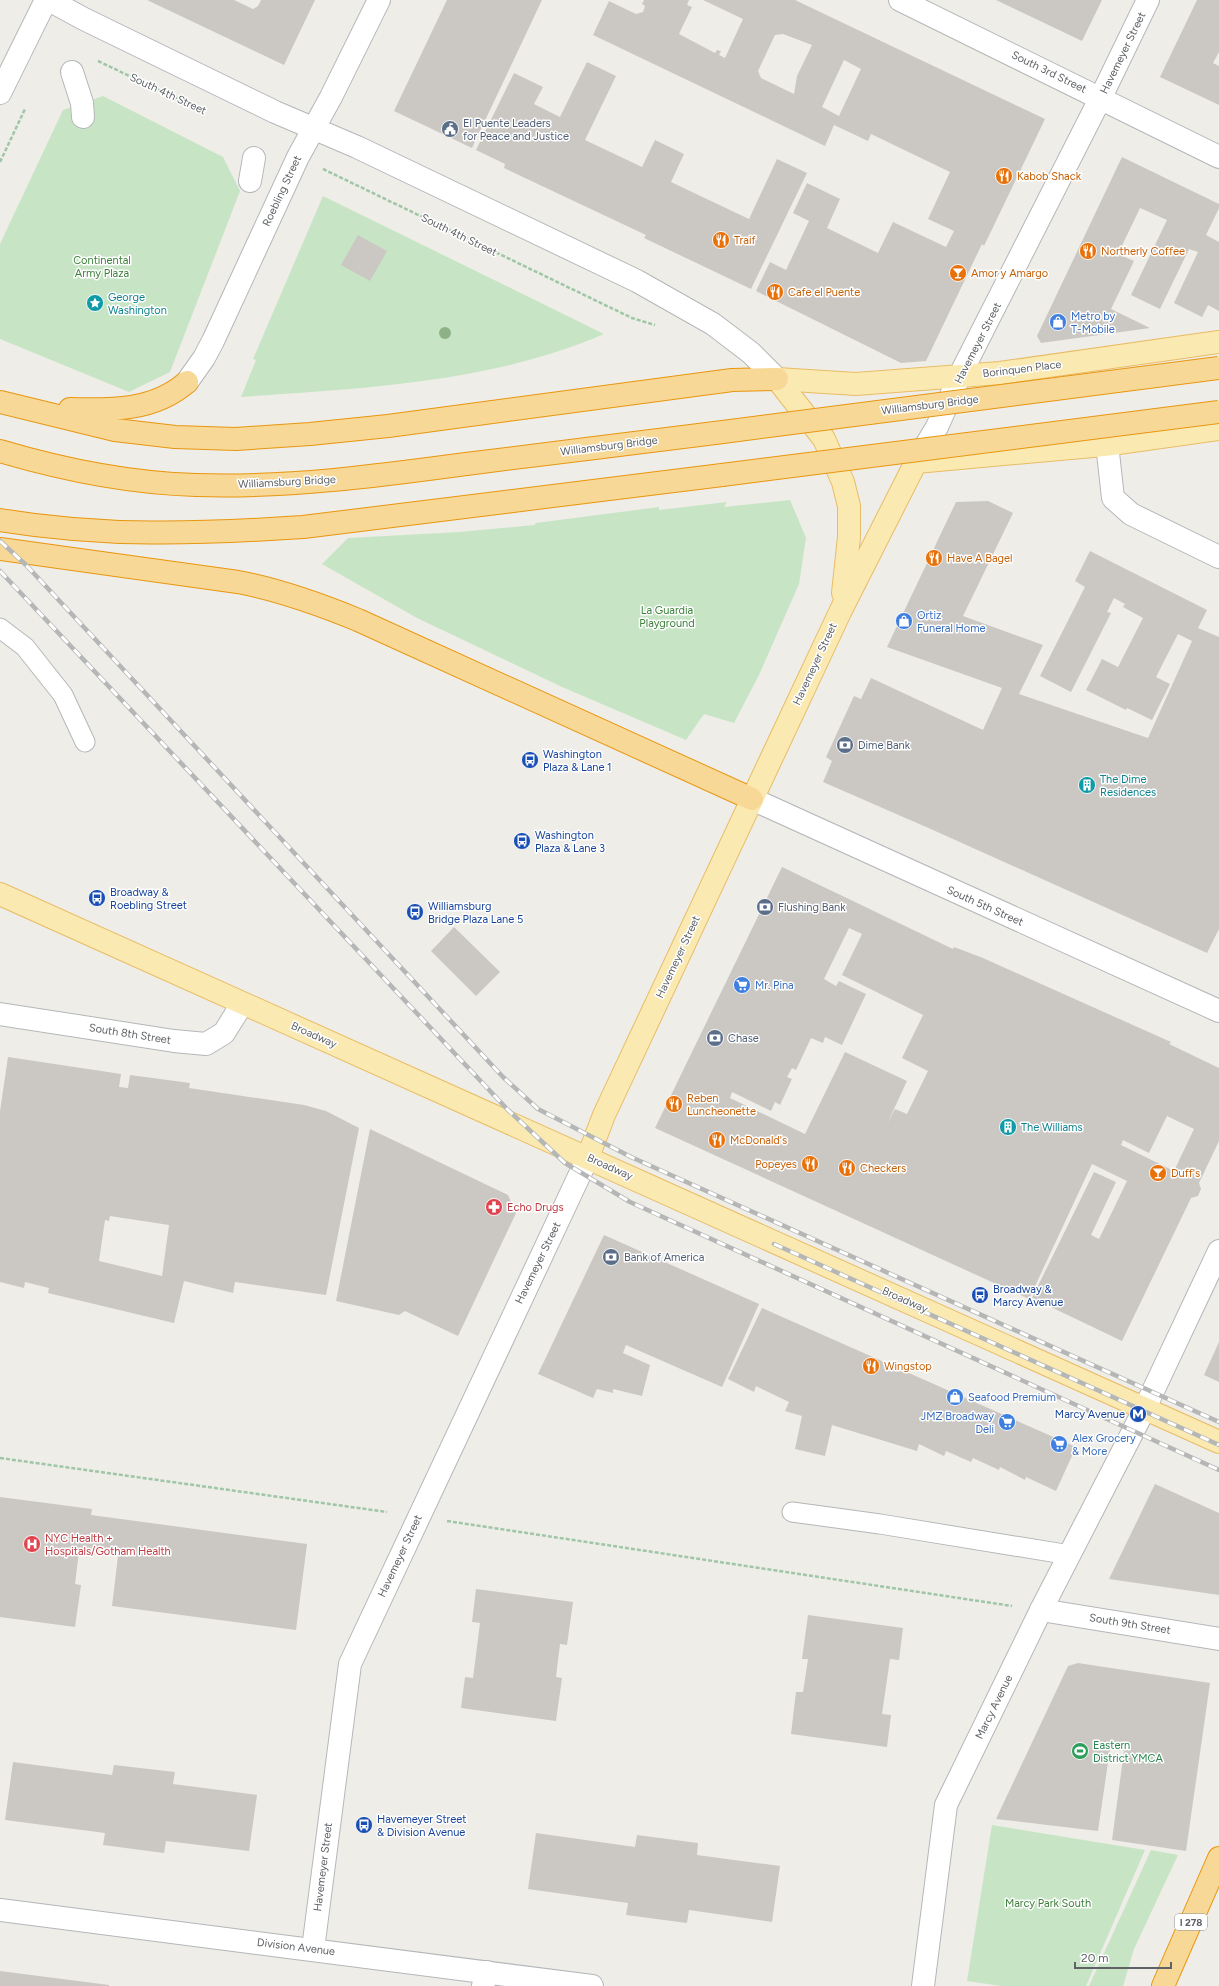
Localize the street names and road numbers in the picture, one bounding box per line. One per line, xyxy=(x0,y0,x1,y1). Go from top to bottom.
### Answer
street label: Havemeyer Street xyxy=(1098,10,1148,96)
street label: South 3rd Street xyxy=(1009,48,1089,96)
street label: South 4th Street xyxy=(128,71,208,117)
street label: Roebling Street xyxy=(260,153,304,229)
street label: South 4th Street xyxy=(419,211,499,259)
street label: Havemeyer Street xyxy=(952,300,1004,386)
street label: Borinquen Place xyxy=(982,358,1062,380)
street label: Williamsburg Bridge xyxy=(881,393,979,417)
street label: Williamsburg Bridge xyxy=(560,434,658,458)
street label: Williamsburg Bridge xyxy=(238,473,336,491)
street label: Havemeyer Street xyxy=(790,621,840,707)
street label: South 5th Street xyxy=(945,883,1025,929)
street label: Havemeyer Street xyxy=(653,914,703,1000)
street label: Broadway xyxy=(289,1019,339,1051)
street label: South 8th Street xyxy=(88,1021,172,1047)
street label: Broadway xyxy=(585,1151,635,1183)
street label: Havemeyer Street xyxy=(513,1220,563,1306)
street label: Broadway xyxy=(880,1284,930,1316)
street label: Havemeyer Street xyxy=(375,1513,425,1599)
street label: South 9th Street xyxy=(1088,1611,1172,1637)
street label: Marcy Avenue xyxy=(973,1673,1015,1741)
street label: Havemeyer Street xyxy=(311,1822,335,1912)
road number: I 278 xyxy=(1175,1914,1207,1930)
street label: Division Avenue xyxy=(256,1936,336,1958)

